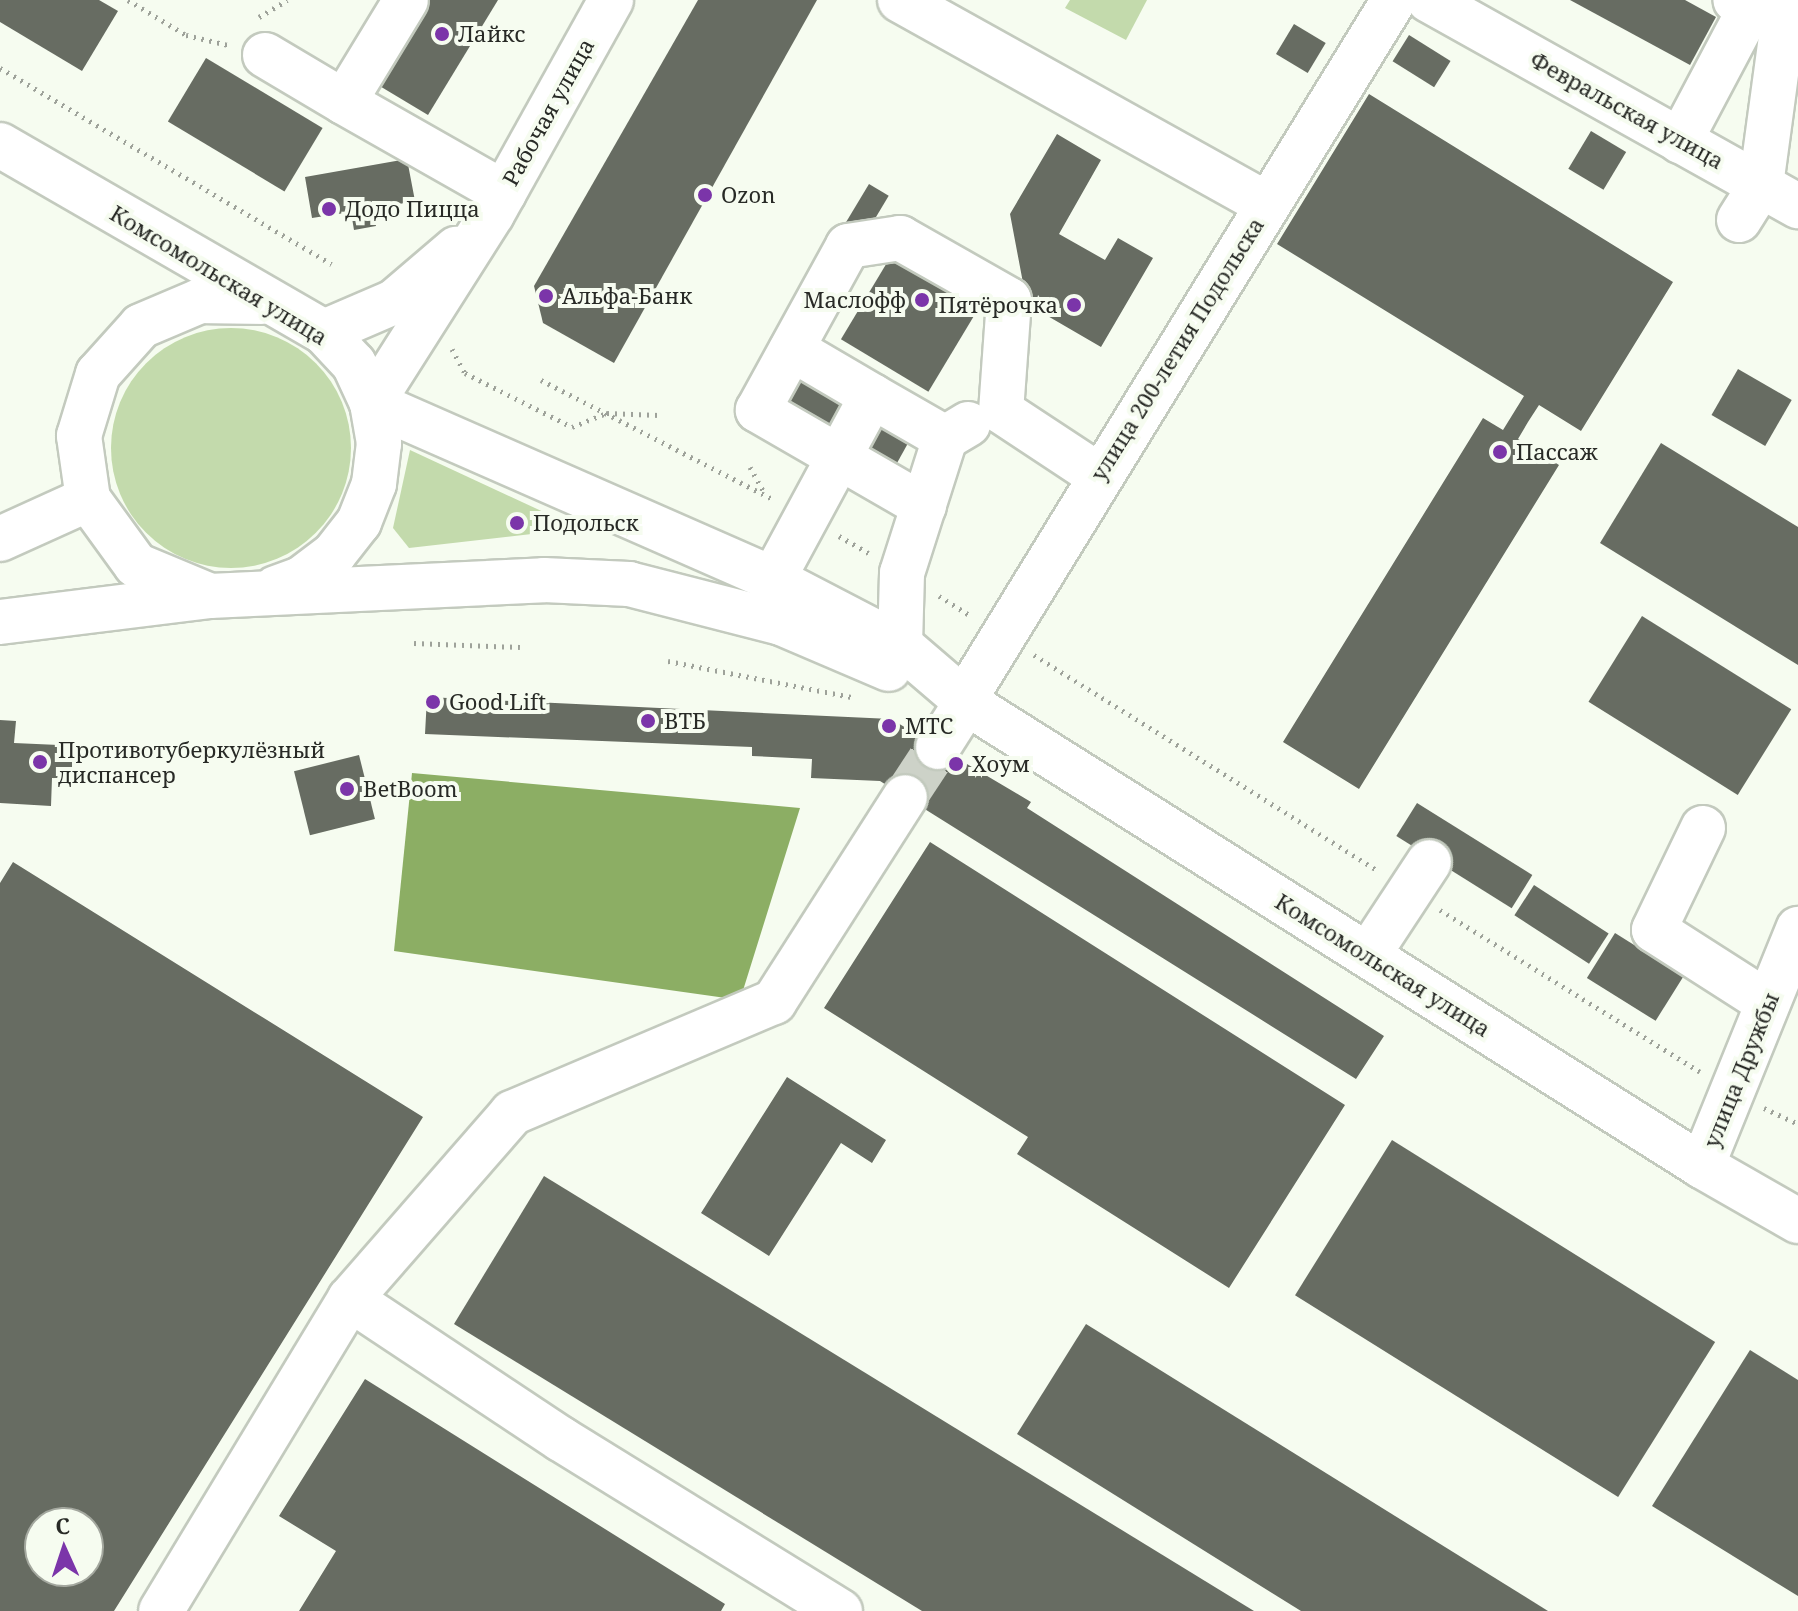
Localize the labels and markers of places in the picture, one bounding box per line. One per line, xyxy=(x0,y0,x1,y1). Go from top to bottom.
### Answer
place label: Лайкс xyxy=(458,21,525,47)
marker: Лайкс xyxy=(433,25,451,43)
place label: Ozon xyxy=(721,182,775,208)
marker: Ozon xyxy=(696,186,714,204)
place label: Додо Пицца xyxy=(345,196,480,222)
marker: Додо Пицца xyxy=(320,200,338,218)
place label: Альфа-Банк xyxy=(562,283,692,309)
marker: Альфа-Банк xyxy=(537,287,555,305)
place label: Маслофф xyxy=(804,287,906,313)
marker: Маслофф xyxy=(913,291,931,309)
place label: Пятёрочка xyxy=(939,292,1058,318)
marker: Пятёрочка xyxy=(1065,296,1083,314)
place label: Пассаж xyxy=(1516,439,1598,465)
marker: Пассаж xyxy=(1491,443,1509,461)
place label: Подольск xyxy=(533,510,638,536)
marker: Подольск xyxy=(508,514,526,532)
place label: Good Lift xyxy=(449,689,546,715)
marker: Good Lift xyxy=(424,693,442,711)
place label: ВТБ xyxy=(664,708,706,734)
marker: ВТБ xyxy=(639,712,657,730)
place label: МТС xyxy=(905,713,953,739)
marker: МТС xyxy=(880,717,898,735)
place label: Противотуберкулёзный диспансер xyxy=(58,736,325,788)
marker: Противотуберкулёзный диспансер xyxy=(29,751,51,773)
place label: Хоум xyxy=(972,751,1030,777)
marker: Хоум xyxy=(947,755,965,773)
place label: BetBoom xyxy=(363,776,457,802)
marker: BetBoom xyxy=(338,780,356,798)

